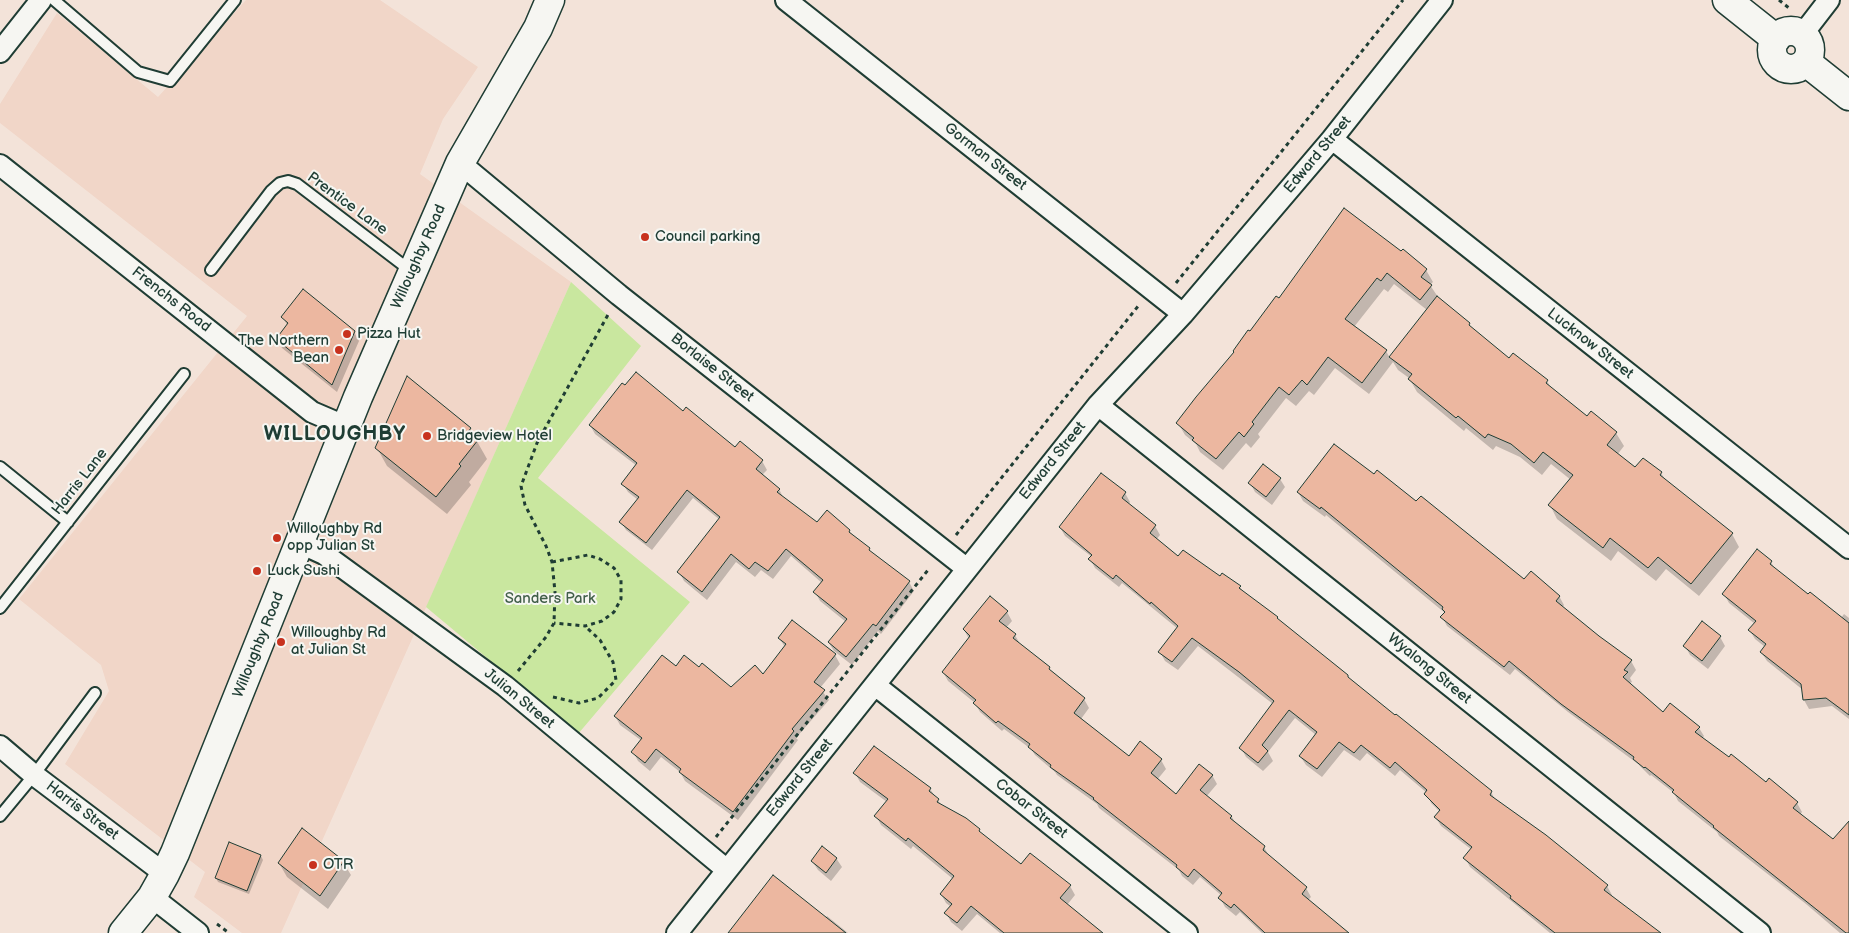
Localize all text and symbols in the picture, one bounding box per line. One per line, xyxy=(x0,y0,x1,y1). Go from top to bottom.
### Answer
street label: Edward Street xyxy=(1280,113,1356,197)
street label: Gorman Street xyxy=(940,119,1030,195)
street label: Prentice Lane xyxy=(303,169,391,239)
street label: Willoughby Road xyxy=(388,202,450,312)
place label: Council parking xyxy=(655,228,760,246)
marker: Council parking xyxy=(639,231,651,243)
street label: Frenchs Road xyxy=(128,264,214,336)
street label: Lucknow Street xyxy=(1543,305,1637,383)
place label: Pizza Hut xyxy=(357,325,421,343)
marker: Pizza Hut xyxy=(341,328,353,340)
street label: Borlaise Street xyxy=(667,330,757,406)
place label: The Northern Bean xyxy=(238,332,329,367)
marker: The Northern Bean xyxy=(333,344,345,356)
street label: Edward Street xyxy=(1016,418,1090,504)
district label: WILLOUGHBY xyxy=(263,423,407,447)
place label: Bridgeview Hotel xyxy=(437,427,552,445)
marker: Bridgeview Hotel xyxy=(421,430,433,442)
street label: Harris Lane xyxy=(49,445,111,519)
place label: Willoughby Rd opp Julian St xyxy=(287,520,382,555)
marker: Willoughby Rd opp Julian St xyxy=(271,532,283,544)
place label: Luck Sushi xyxy=(267,562,340,580)
marker: Luck Sushi xyxy=(251,565,263,577)
street label: Willoughby Road xyxy=(230,590,288,700)
park label: Sanders Park xyxy=(505,590,595,608)
place label: Willoughby Rd at Julian St xyxy=(291,624,386,659)
street label: Wyalong Street xyxy=(1384,630,1474,708)
marker: Willoughby Rd at Julian St xyxy=(275,636,287,648)
street label: Julian Street xyxy=(480,665,558,733)
street label: Edward Street xyxy=(763,735,837,821)
street label: Cobar Street xyxy=(991,775,1071,843)
street label: Harris Street xyxy=(42,778,122,844)
place label: OTR xyxy=(323,856,353,874)
marker: OTR xyxy=(307,859,319,871)

